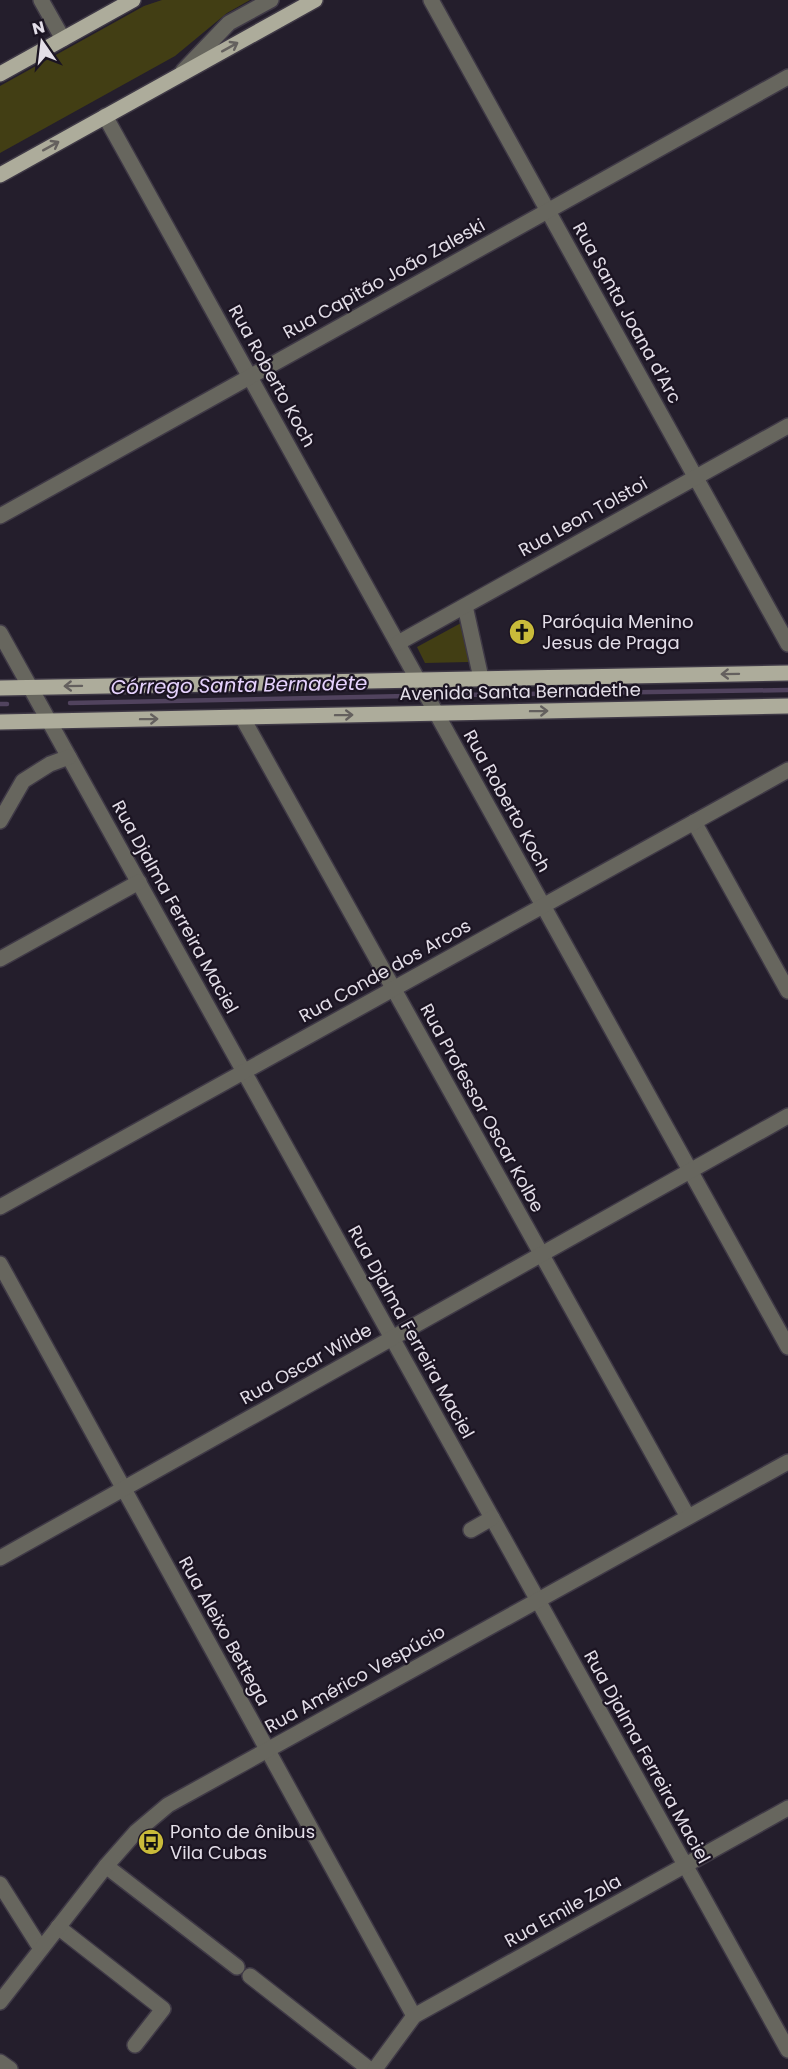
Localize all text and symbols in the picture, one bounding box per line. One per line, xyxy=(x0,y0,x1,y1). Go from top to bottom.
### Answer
north arrow xyxy=(12,12,72,72)
text: N xyxy=(30,15,47,41)
one-way arrow xyxy=(221,41,238,53)
one-way arrow xyxy=(42,140,59,152)
street label: Rua Capitão João Zaleski xyxy=(278,213,489,345)
street label: Rua Santa Joana d'Arc xyxy=(567,218,688,408)
street label: Rua Roberto Koch xyxy=(223,300,322,452)
street label: Rua Leon Tolstoi xyxy=(514,471,652,562)
place label: Paróquia Menino Jesus de Praga xyxy=(542,609,694,655)
church icon: Paróquia Menino Jesus de Praga xyxy=(507,617,537,647)
one-way arrow xyxy=(720,668,740,680)
water label: Córrego Santa Bernadete xyxy=(110,669,368,701)
street label: Avenida Santa Bernadethe xyxy=(399,677,641,706)
one-way arrow xyxy=(63,680,83,692)
one-way arrow xyxy=(529,705,549,717)
one-way arrow xyxy=(334,709,354,721)
one-way arrow xyxy=(139,713,159,725)
street label: Rua Roberto Koch xyxy=(458,725,557,877)
street label: Rua Djalma Ferreira Maciel xyxy=(106,796,245,1018)
street label: Rua Conde dos Arcos xyxy=(294,913,475,1028)
street label: Rua Professor Oscar Kolbe xyxy=(414,999,550,1217)
street label: Rua Djalma Ferreira Maciel xyxy=(342,1221,481,1443)
street label: Rua Oscar Wilde xyxy=(235,1317,376,1410)
street label: Rua Aleixo Bettega xyxy=(173,1552,276,1710)
street label: Rua Américo Vespúcio xyxy=(260,1618,450,1739)
street label: Rua Djalma Ferreira Maciel xyxy=(578,1646,717,1868)
place label: Ponto de ônibus Vila Cubas xyxy=(170,1819,315,1865)
bus stop icon: Ponto de ônibus Vila Cubas xyxy=(136,1827,166,1857)
street label: Rua Emile Zola xyxy=(500,1868,626,1953)

